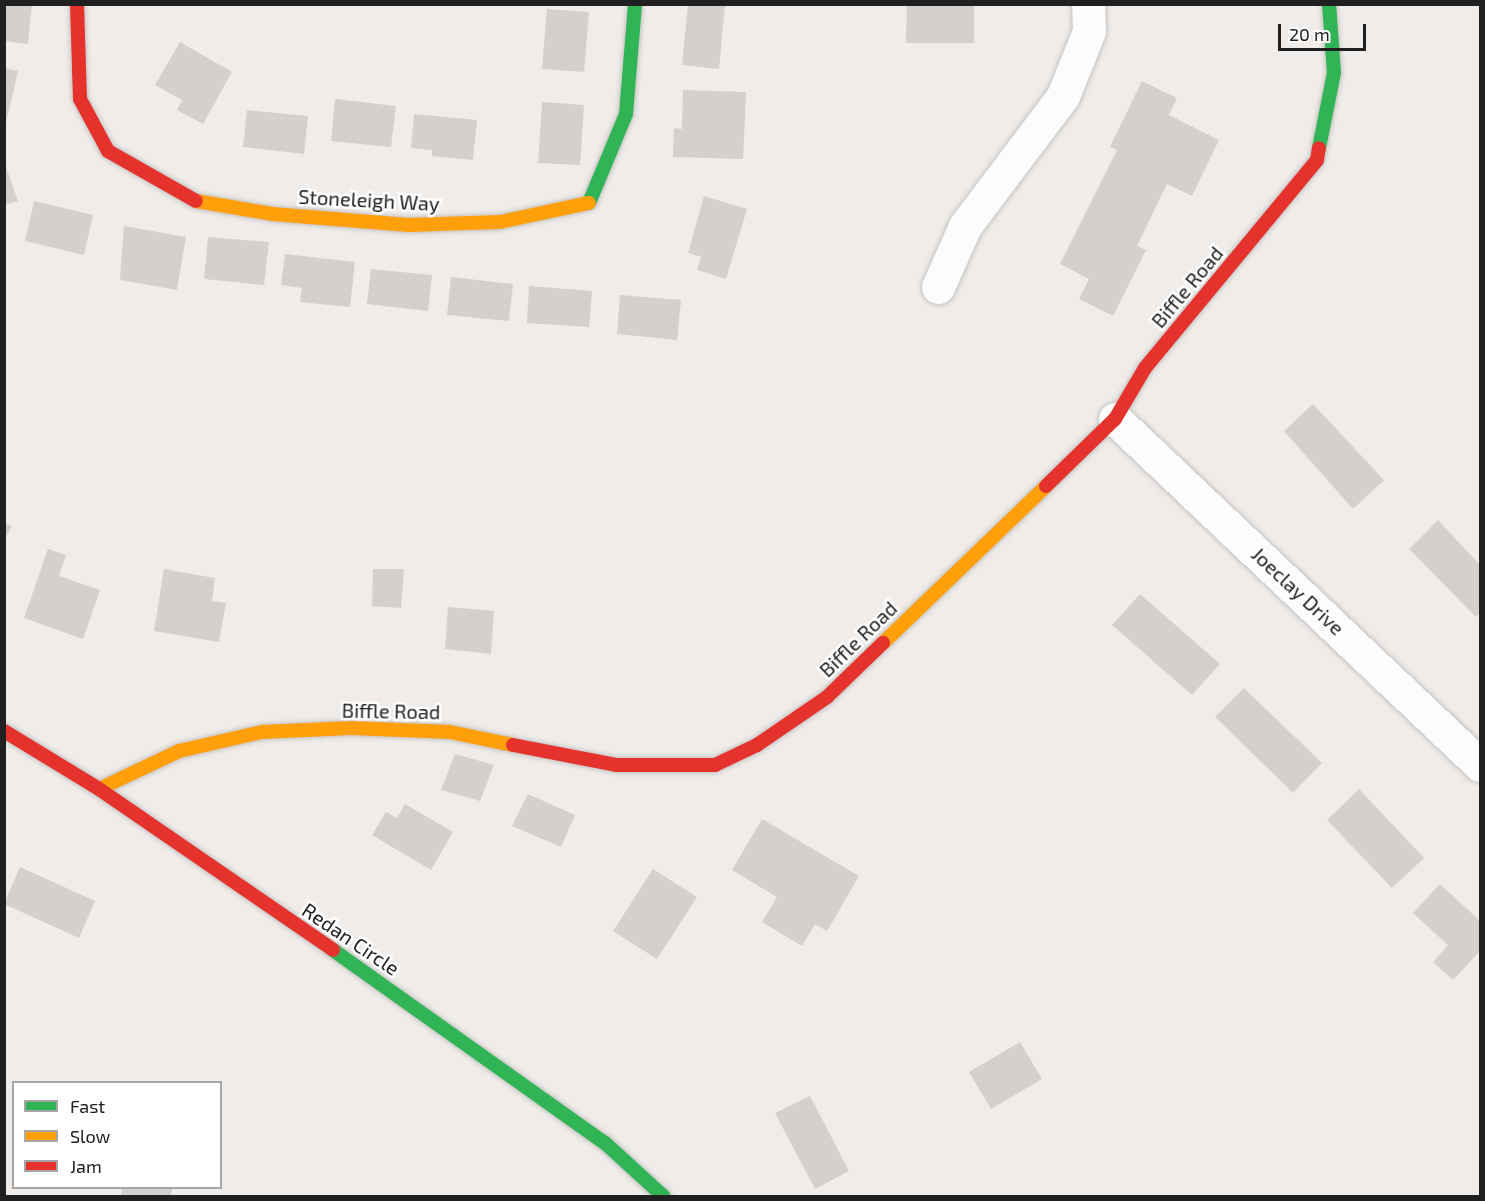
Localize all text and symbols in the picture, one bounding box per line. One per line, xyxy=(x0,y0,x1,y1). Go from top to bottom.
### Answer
scale bar xyxy=(1281,12,1370,50)
text: 20 m xyxy=(1289,23,1330,45)
street label: Stoneleigh Way xyxy=(298,184,440,216)
street label: Biffle Road xyxy=(1146,242,1228,332)
street label: Joeclay Drive xyxy=(1247,542,1349,640)
street label: Biffle Road xyxy=(814,596,902,682)
street label: Biffle Road xyxy=(341,698,441,724)
street label: Redan Circle xyxy=(298,898,404,980)
legend xyxy=(12,1081,222,1189)
text: Fast xyxy=(70,1095,105,1117)
text: Slow xyxy=(70,1125,110,1147)
text: Jam xyxy=(70,1155,102,1177)

